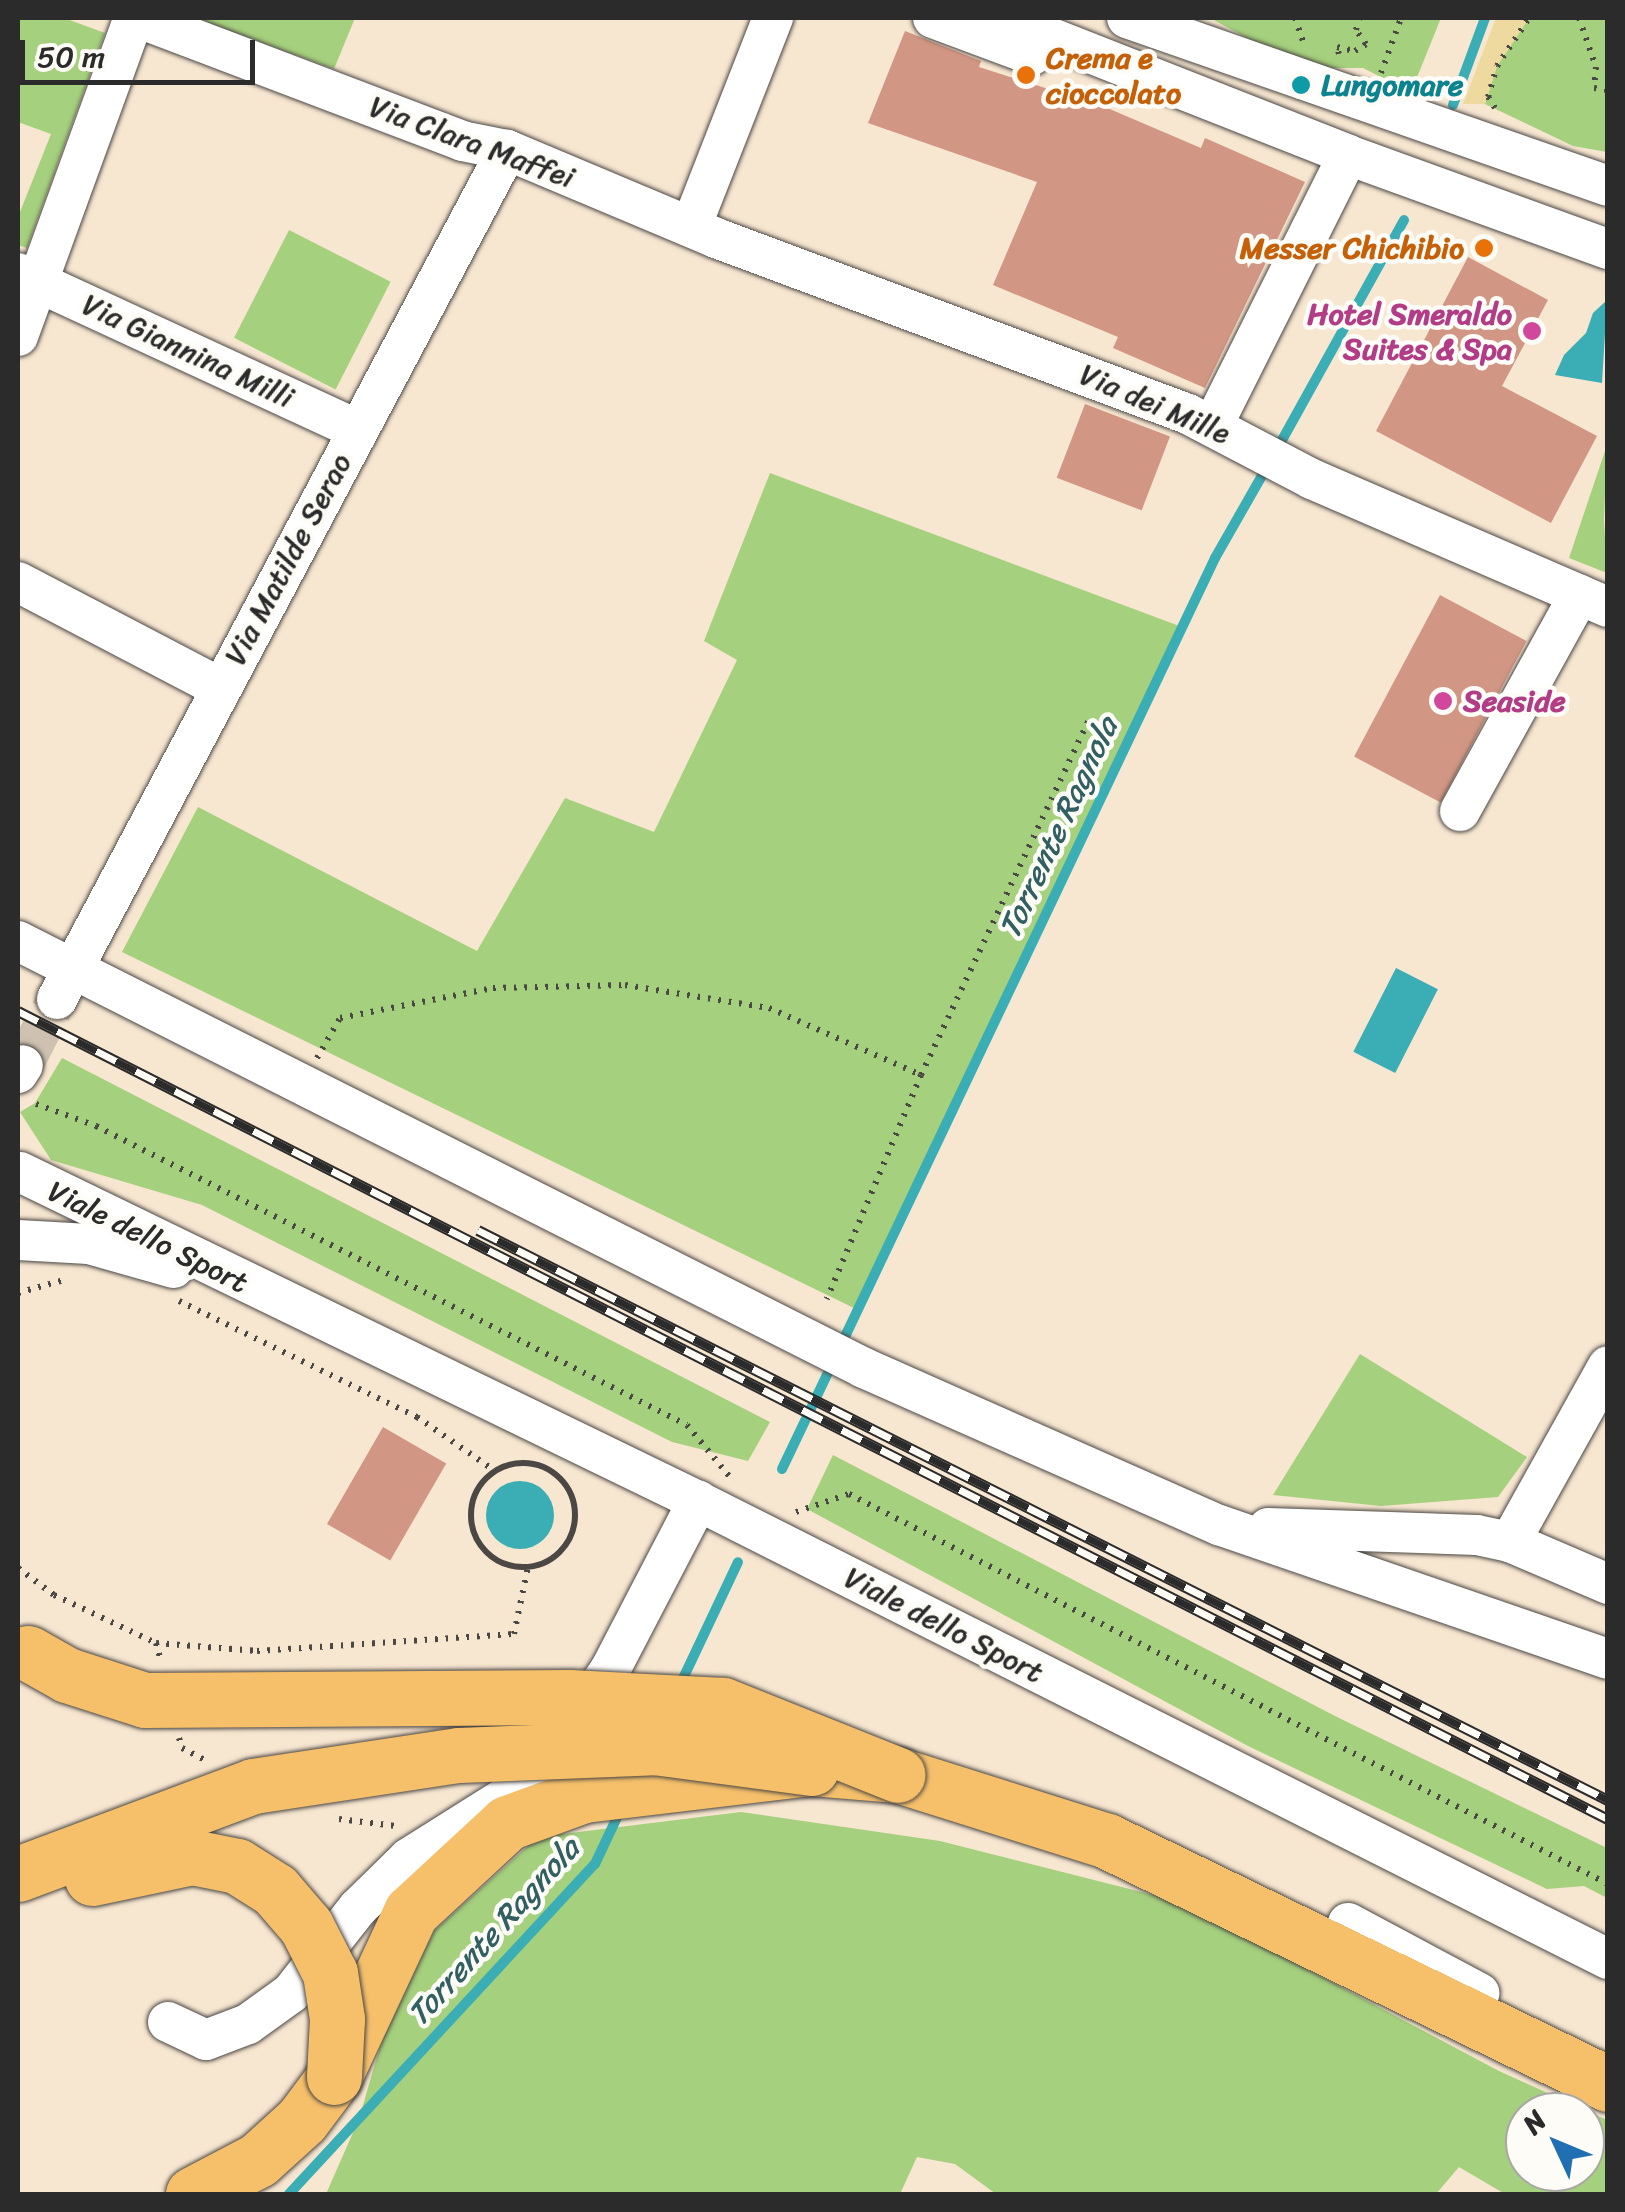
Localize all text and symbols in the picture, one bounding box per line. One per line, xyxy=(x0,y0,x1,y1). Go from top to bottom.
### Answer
scale bar xyxy=(25,20,260,82)
text: 50 m xyxy=(37,30,105,84)
place label: Crema e cioccolato xyxy=(1046,40,1181,110)
marker: Crema e cioccolato xyxy=(1015,64,1037,86)
place label: Lungomare xyxy=(1321,67,1463,103)
marker: Lungomare xyxy=(1290,74,1312,96)
street label: Via Clara Maffei xyxy=(364,88,580,196)
place label: Messer Chichibio xyxy=(1239,230,1464,266)
marker: Messer Chichibio xyxy=(1473,237,1495,259)
street label: Via Giannina Milli xyxy=(77,286,299,416)
place label: Hotel Smeraldo Suites & Spa xyxy=(1307,296,1512,366)
marker: Hotel Smeraldo Suites & Spa xyxy=(1521,320,1543,342)
street label: Via dei Mille xyxy=(1074,356,1236,452)
street label: Via Matilde Serao xyxy=(217,448,359,670)
place label: Seaside xyxy=(1463,683,1566,719)
marker: Seaside xyxy=(1432,690,1454,712)
water label: Torrente Ragnola xyxy=(991,711,1127,945)
street label: Viale dello Sport xyxy=(42,1173,254,1301)
street label: Viale dello Sport xyxy=(839,1560,1049,1690)
water label: Torrente Ragnola xyxy=(400,1830,588,2034)
north arrow xyxy=(1505,2092,1605,2192)
text: N xyxy=(1510,2098,1559,2146)

